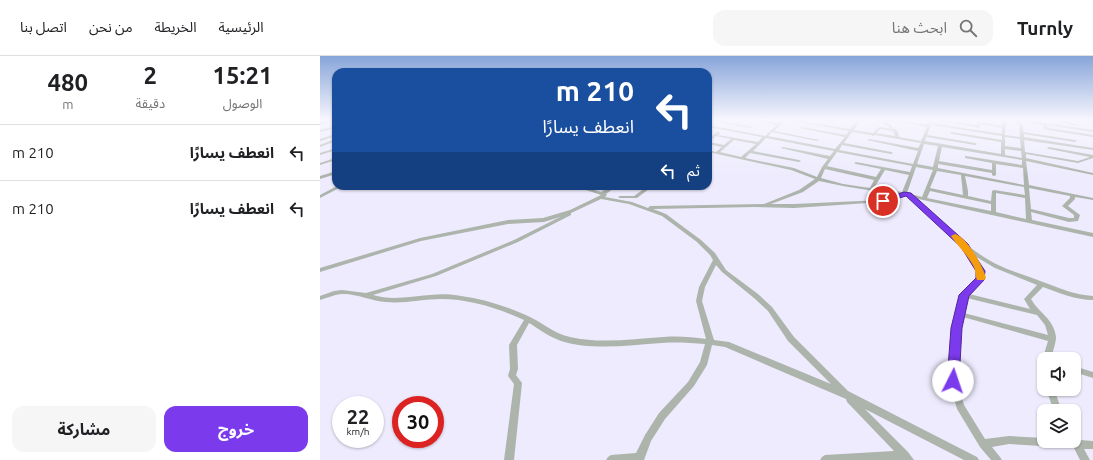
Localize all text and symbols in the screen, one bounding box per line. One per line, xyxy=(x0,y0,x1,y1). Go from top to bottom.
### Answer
search box xyxy=(713,10,993,46)
icon: search xyxy=(957,17,979,39)
text: Turnly xyxy=(1017,17,1073,39)
text: اتصل بنا xyxy=(20,19,67,35)
text: من نحن xyxy=(89,19,133,35)
text: الخريطة xyxy=(155,19,197,35)
text: الرئيسية xyxy=(219,19,264,35)
text: ابحث هنا xyxy=(892,19,947,36)
text: 2 xyxy=(144,62,157,89)
text: 15:21 xyxy=(213,62,273,89)
text: 480 xyxy=(47,69,88,96)
text: 210 m xyxy=(556,75,634,106)
icon: left xyxy=(648,84,700,136)
text: دقيقة xyxy=(135,96,165,110)
text: الوصول xyxy=(223,96,262,110)
text: m xyxy=(62,97,73,111)
text: انعطف يسارًا xyxy=(542,116,634,136)
icon: left xyxy=(286,142,308,164)
text: 210 m xyxy=(12,144,54,161)
text: انعطف يسارًا xyxy=(190,144,274,161)
icon: left xyxy=(657,160,679,182)
text: ثم xyxy=(687,162,700,179)
pin xyxy=(866,184,900,218)
icon: arrive xyxy=(872,190,894,212)
icon: left xyxy=(286,198,308,220)
text: 210 m xyxy=(12,200,54,217)
text: انعطف يسارًا xyxy=(190,200,274,217)
map controls xyxy=(1037,352,1081,448)
button: sound xyxy=(1037,352,1081,396)
position arrow xyxy=(932,360,974,402)
speed limit sign: 30 xyxy=(392,396,444,448)
button: layers xyxy=(1037,404,1081,448)
text: 22 xyxy=(347,405,369,428)
button: مشاركة xyxy=(12,406,156,452)
button: خروج xyxy=(164,406,308,452)
text: km/h xyxy=(346,426,370,437)

